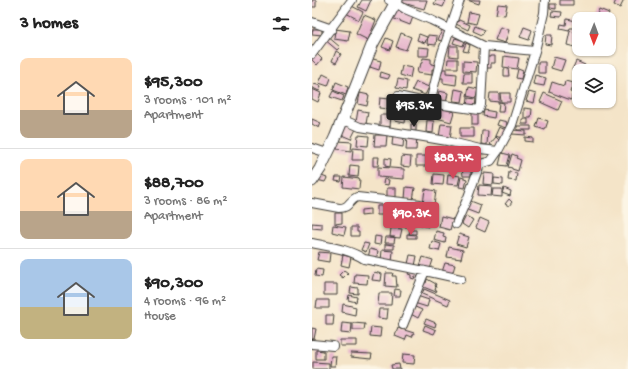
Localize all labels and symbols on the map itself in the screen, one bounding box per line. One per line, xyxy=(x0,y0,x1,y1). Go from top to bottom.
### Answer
north arrow xyxy=(572,12,616,56)
pin: $95.3K xyxy=(381,94,447,128)
pin: $88.7K xyxy=(420,146,486,180)
pin: $90.3K xyxy=(378,202,444,236)

